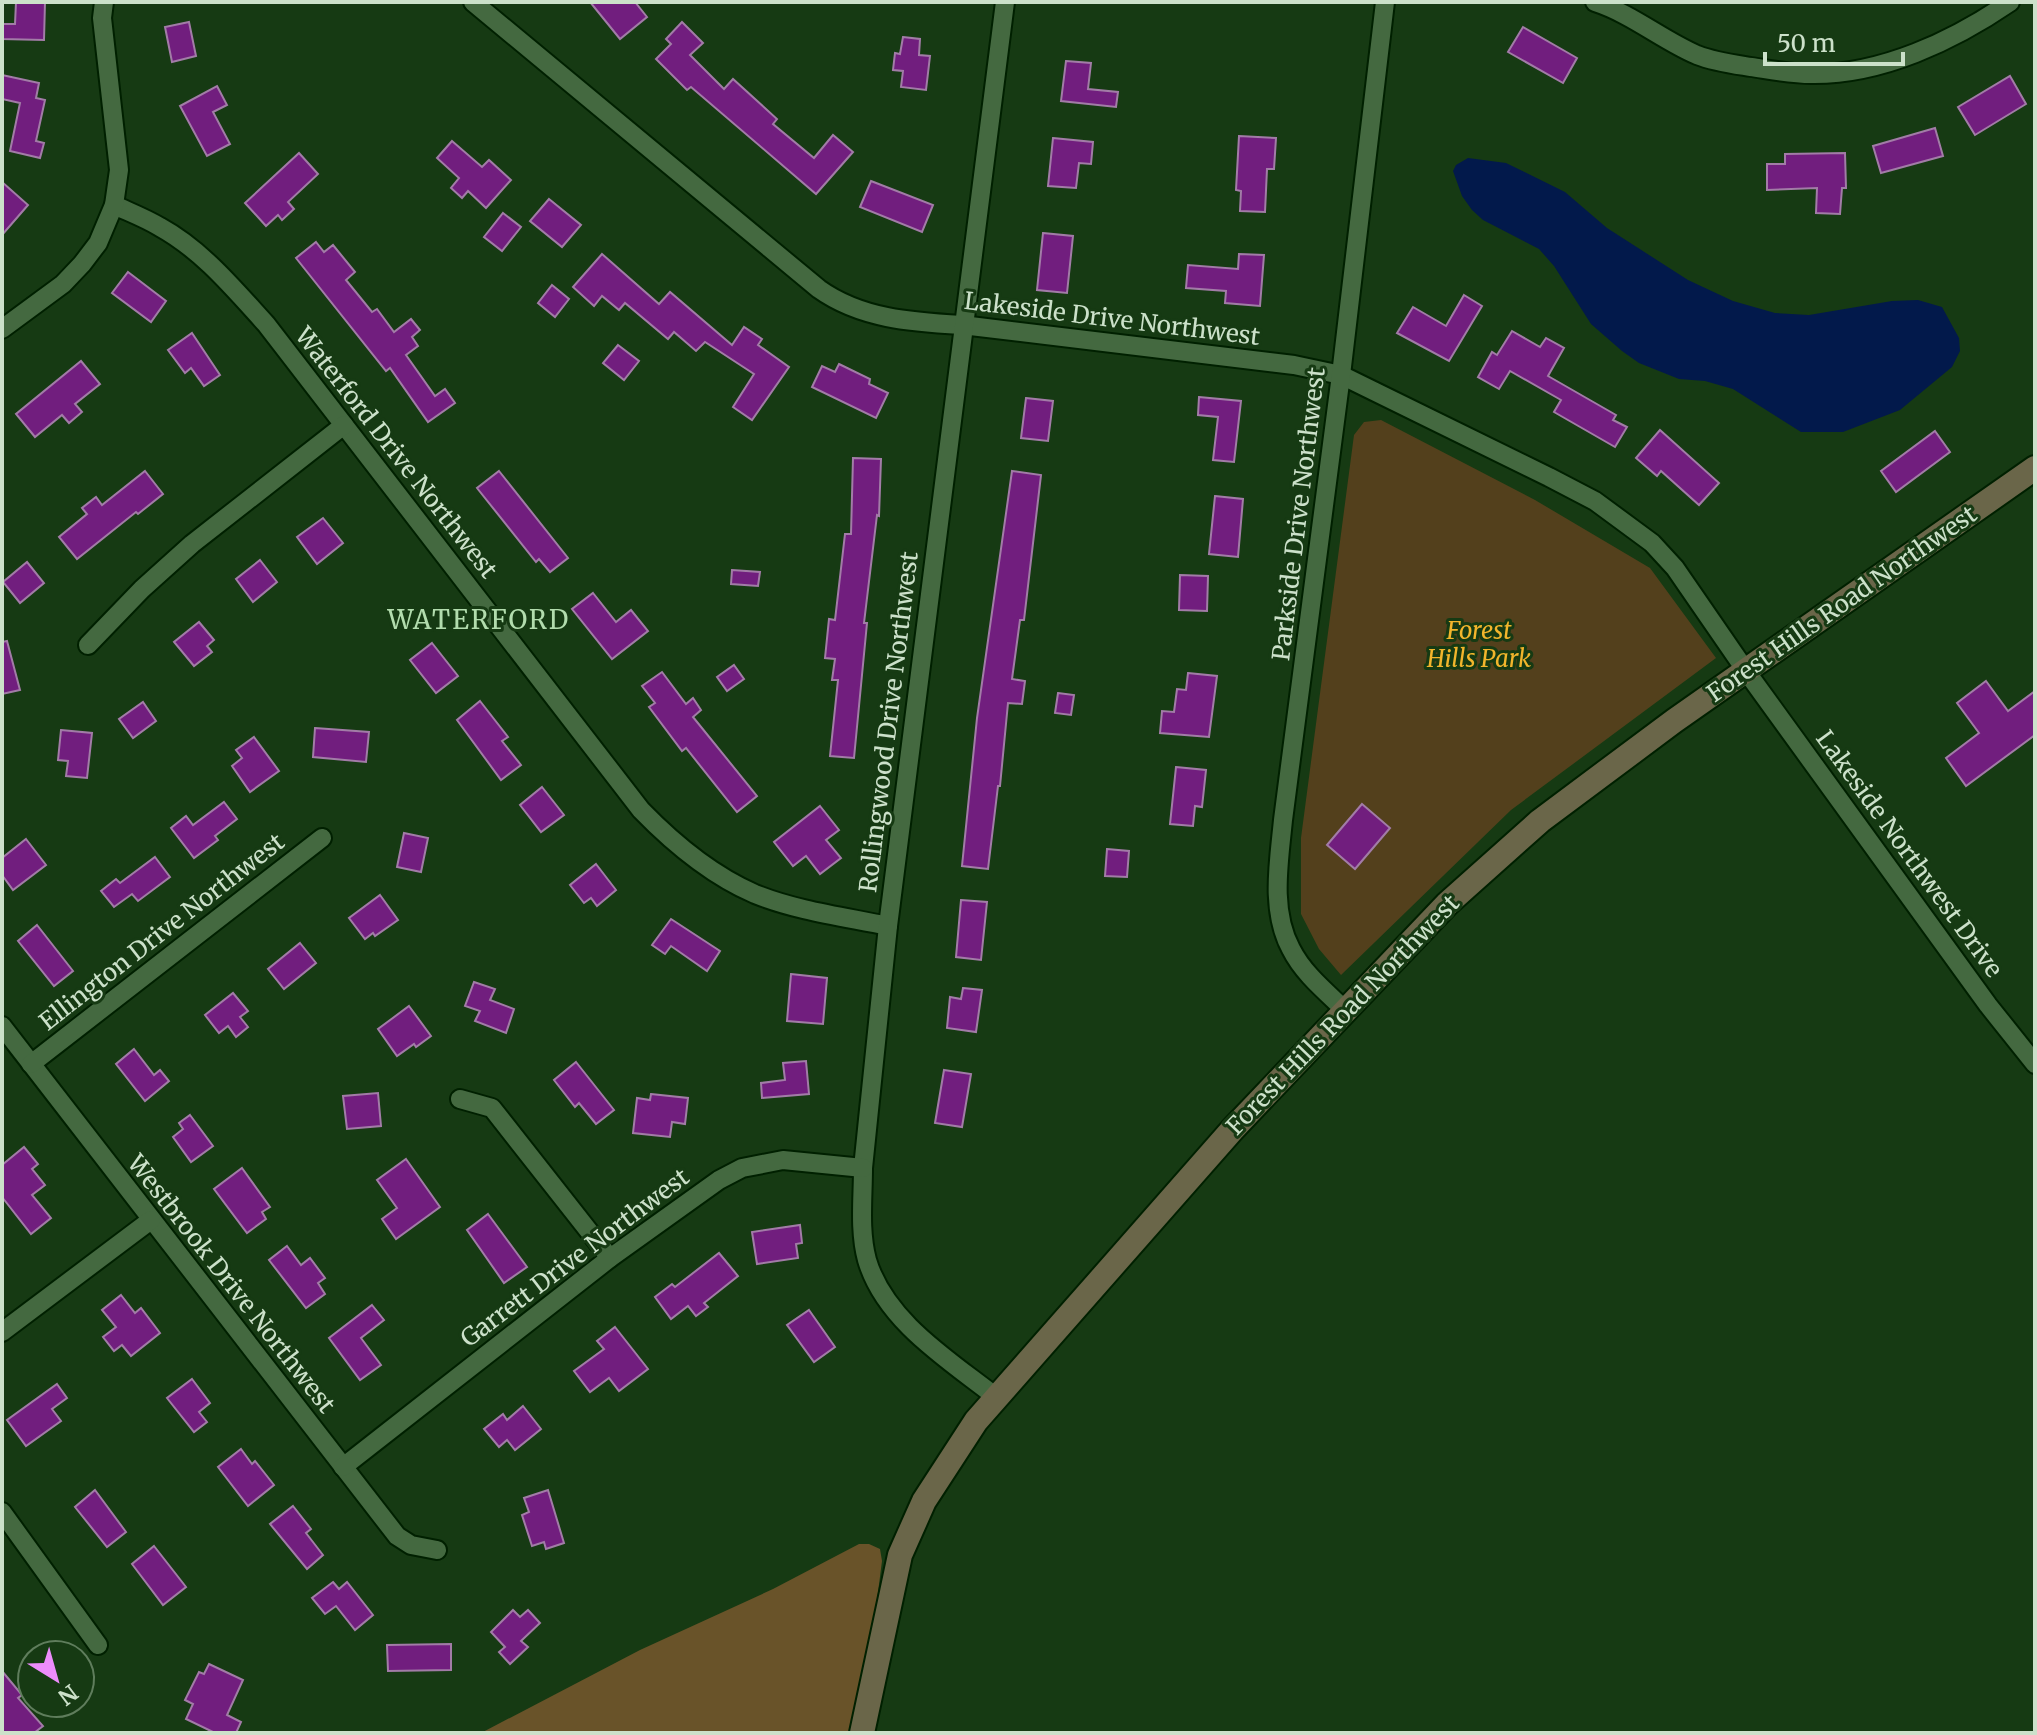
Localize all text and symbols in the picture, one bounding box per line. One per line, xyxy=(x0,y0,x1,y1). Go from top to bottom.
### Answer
scale bar xyxy=(1765,16,1903,66)
text: 50 m xyxy=(1777,28,1836,59)
street label: Lakeside Drive Northwest xyxy=(962,285,1262,352)
street label: Waterford Drive Northwest xyxy=(288,320,505,585)
street label: Parkside Drive Northwest xyxy=(1265,365,1332,662)
street label: Forest Hills Road Northwest xyxy=(1701,498,1983,709)
street label: Rollingwood Drive Northwest xyxy=(852,549,925,894)
district label: WATERFORD xyxy=(387,603,570,636)
park label: Forest Hills Park xyxy=(1426,615,1531,674)
street label: Lakeside Northwest Drive xyxy=(1809,724,2009,983)
street label: Ellington Drive Northwest xyxy=(33,826,291,1037)
street label: Forest Hills Road Northwest xyxy=(1220,888,1466,1141)
street label: Westbrook Drive Northwest xyxy=(120,1147,342,1420)
street label: Garrett Drive Northwest xyxy=(454,1161,696,1354)
north arrow xyxy=(16,1639,96,1719)
text: N xyxy=(52,1679,83,1712)

